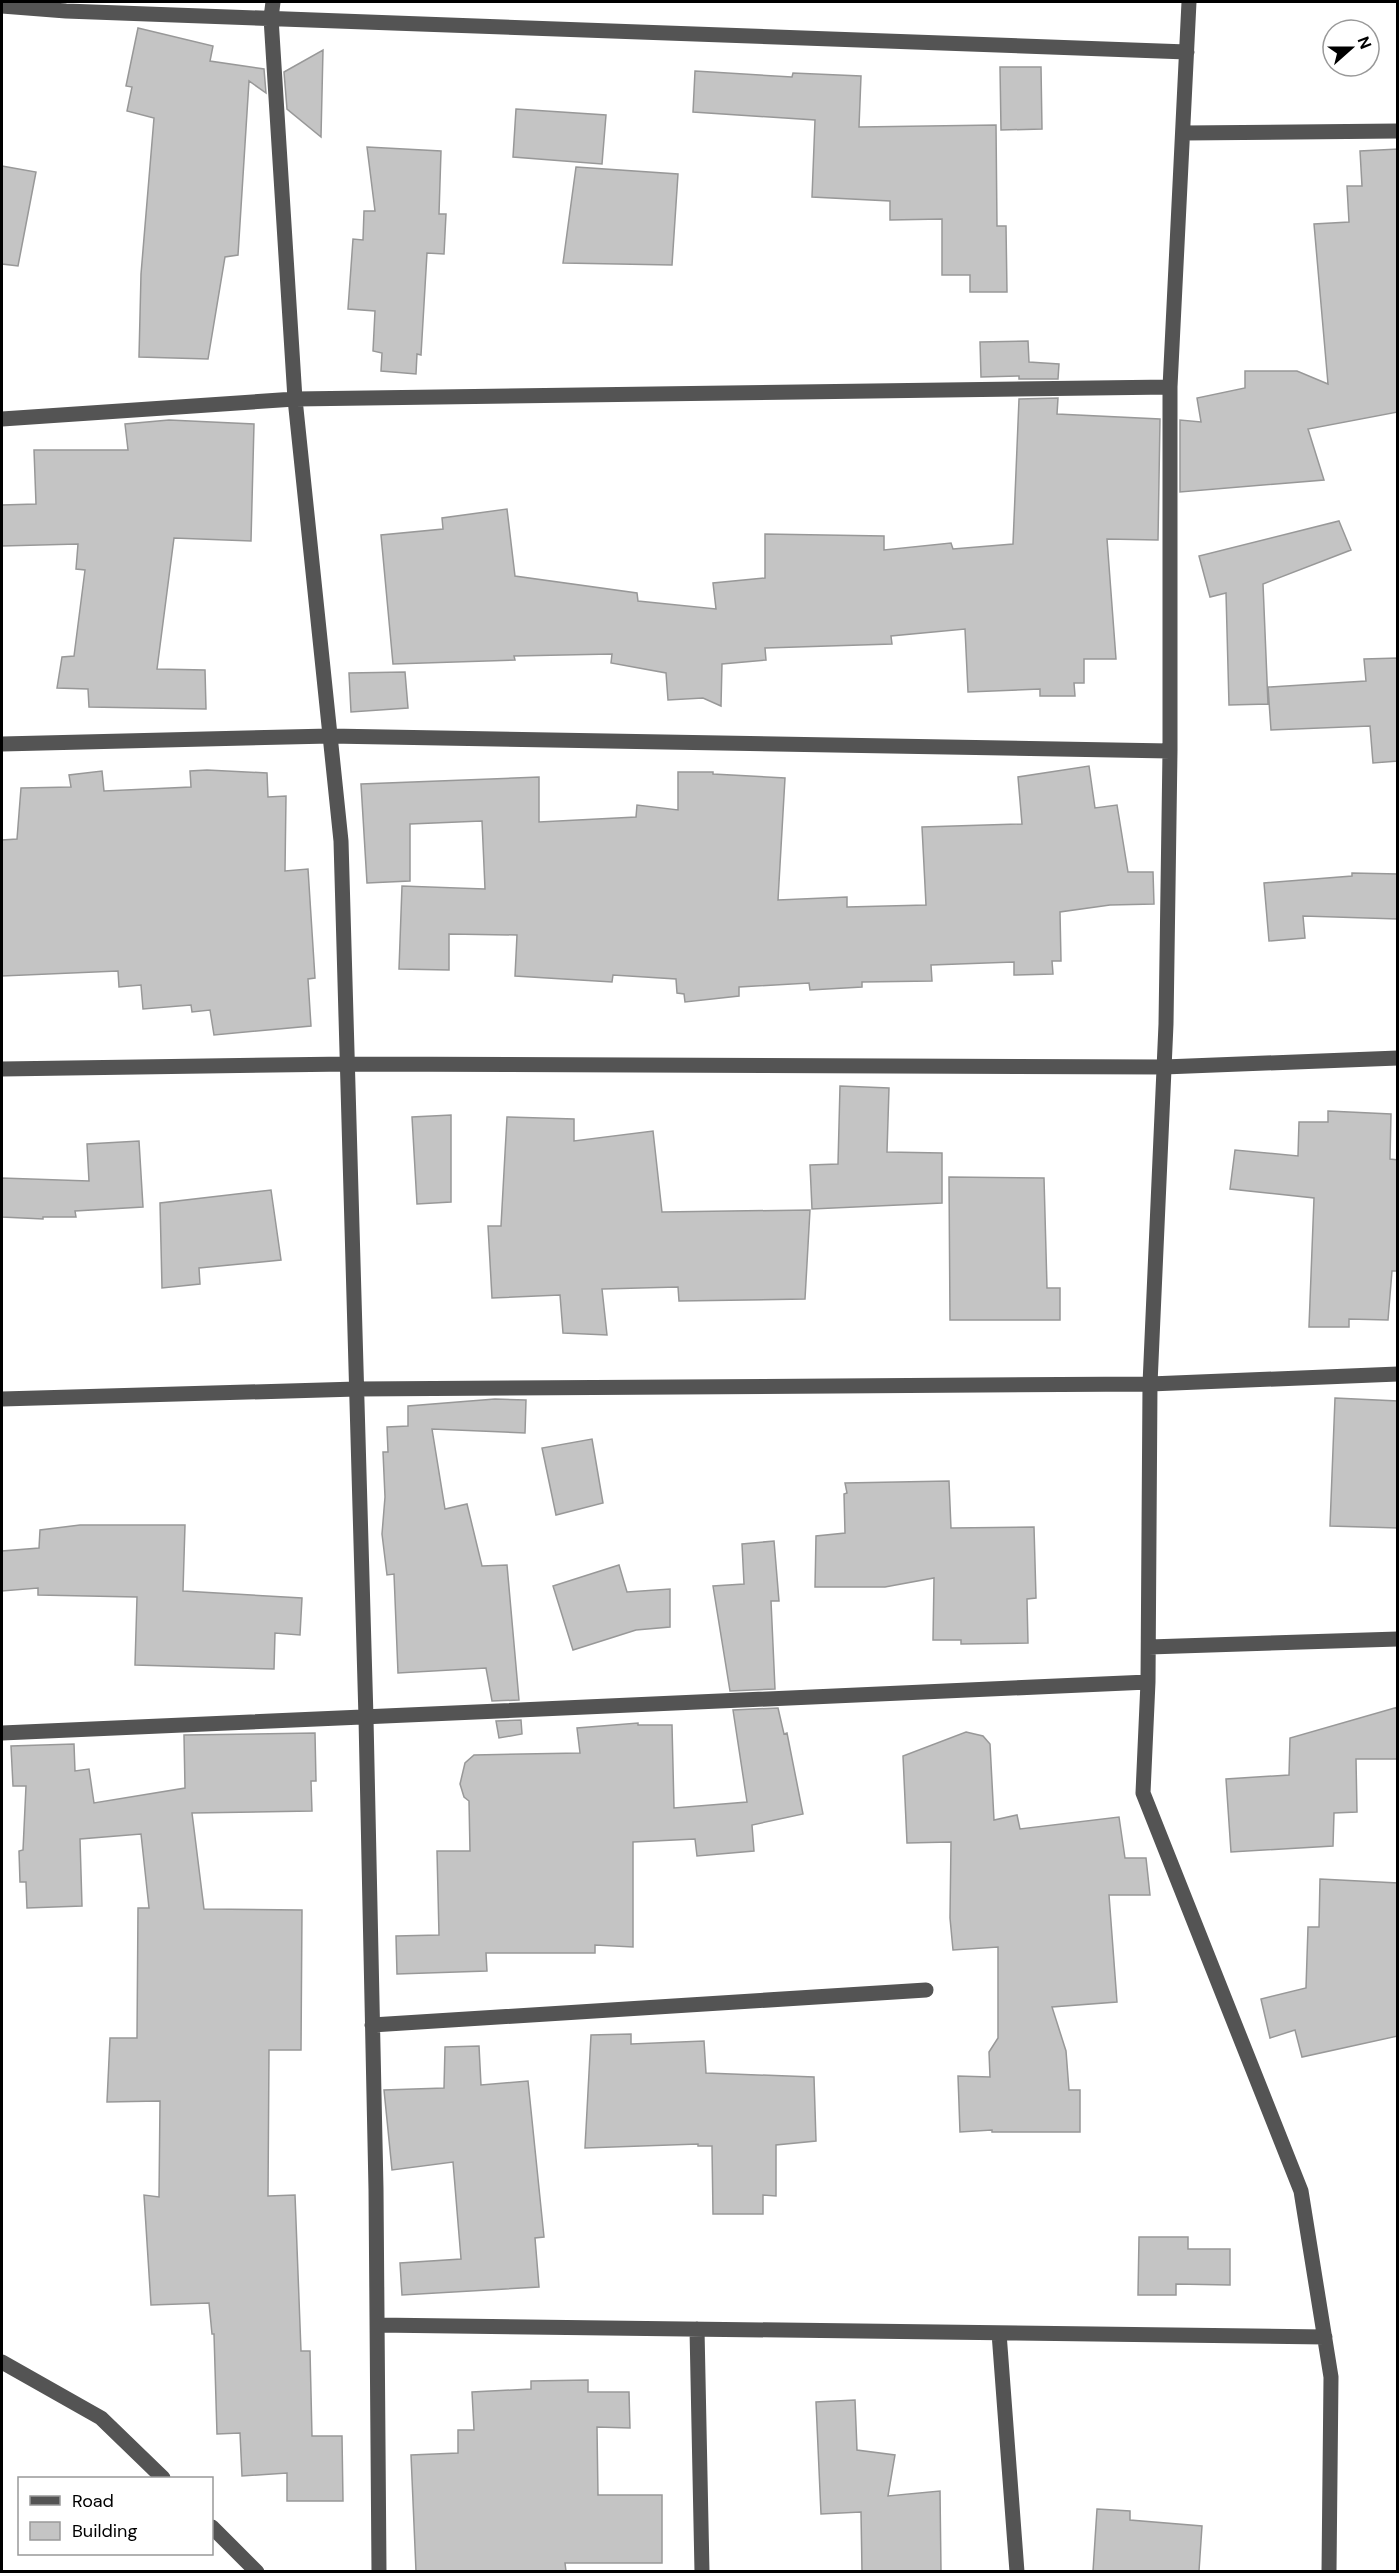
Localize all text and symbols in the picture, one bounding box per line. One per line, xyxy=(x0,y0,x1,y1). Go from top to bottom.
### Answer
north arrow xyxy=(1321,18,1381,78)
text: N xyxy=(1353,34,1376,52)
legend xyxy=(18,2477,213,2555)
text: Road xyxy=(72,2489,114,2513)
text: Building xyxy=(72,2519,137,2543)

